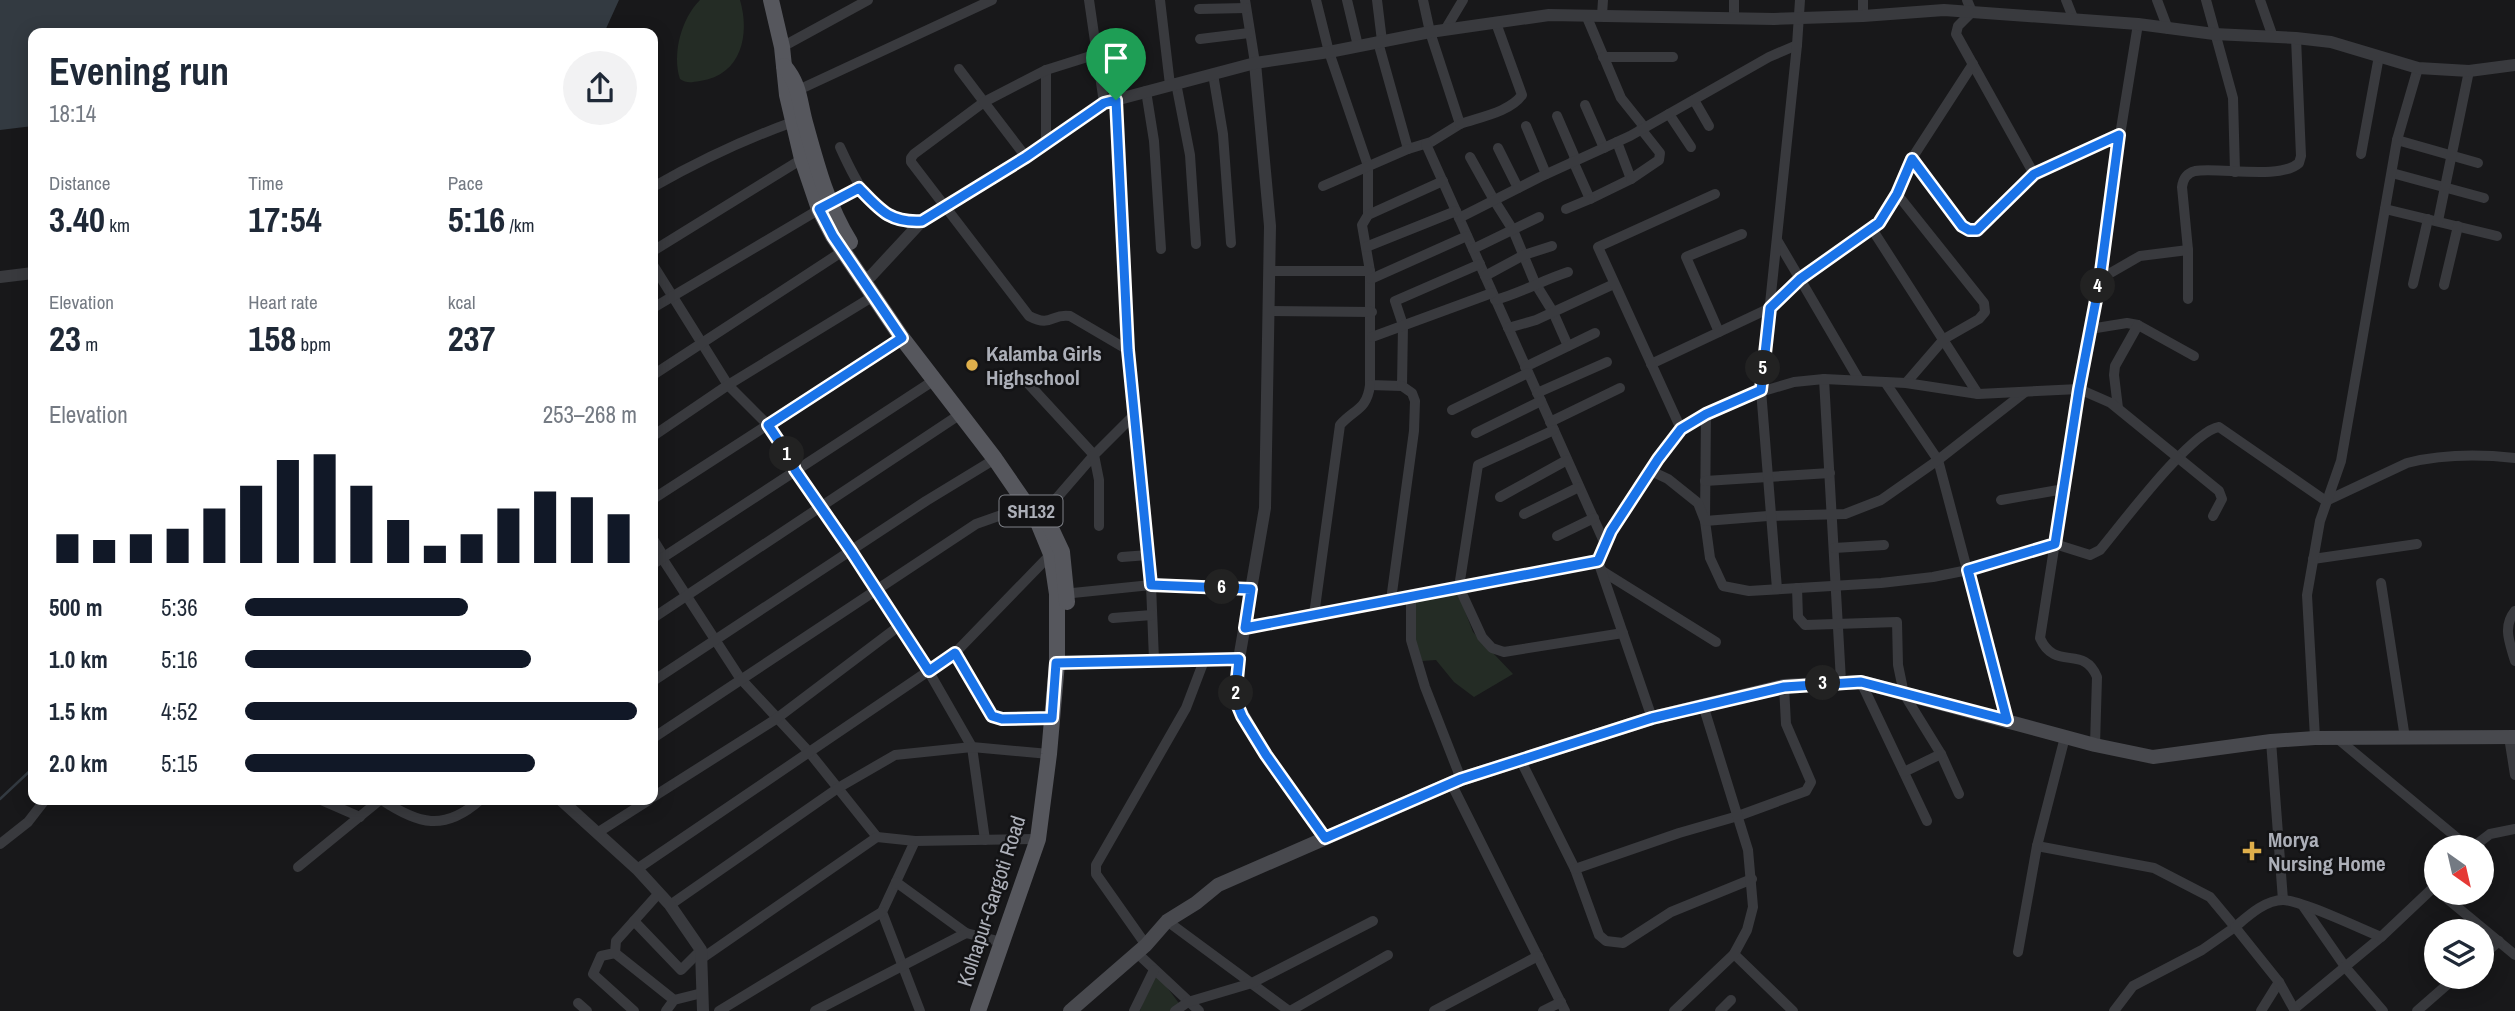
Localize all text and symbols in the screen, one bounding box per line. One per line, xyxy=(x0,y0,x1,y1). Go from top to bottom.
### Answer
pin xyxy=(1086,28,1146,100)
icon: arrive xyxy=(1097,39,1135,77)
text: Evening run xyxy=(49,46,229,97)
button: share xyxy=(563,51,637,125)
text: 18:14 xyxy=(49,98,96,129)
text: Distance xyxy=(49,170,110,196)
text: Time xyxy=(248,170,283,196)
text: Pace xyxy=(448,170,483,196)
text: 3.40 xyxy=(49,196,105,243)
text: 17:54 xyxy=(248,196,322,243)
text: 5:16 xyxy=(448,196,505,243)
text: km xyxy=(105,212,130,238)
text: /km xyxy=(505,212,535,238)
pin: 4 xyxy=(2080,268,2116,304)
text: 4 xyxy=(2093,272,2102,298)
text: Elevation xyxy=(49,289,114,315)
text: Heart rate xyxy=(248,289,318,315)
text: kcal xyxy=(448,289,475,315)
text: 23 xyxy=(49,315,81,362)
text: 158 xyxy=(248,315,296,362)
text: 237 xyxy=(448,315,496,362)
text: m xyxy=(81,331,98,357)
text: bpm xyxy=(296,331,331,357)
place label: Kalamba Girls Highschool xyxy=(986,339,1102,392)
pin: 5 xyxy=(1746,350,1780,386)
text: 5 xyxy=(1758,354,1767,380)
marker: Kalamba Girls Highschool xyxy=(964,357,980,373)
text: Elevation xyxy=(49,399,128,430)
text: 253–268 m xyxy=(543,399,637,430)
pin: 1 xyxy=(770,436,804,472)
text: 1 xyxy=(782,440,791,466)
road number: SH132 xyxy=(1000,496,1062,526)
pin: 6 xyxy=(1204,570,1240,604)
text: 6 xyxy=(1217,573,1226,599)
text: 500 m xyxy=(49,592,102,623)
text: 5:36 xyxy=(161,592,198,623)
text: 1.0 km xyxy=(49,644,108,675)
text: 5:16 xyxy=(161,644,198,675)
pin: 3 xyxy=(1806,666,1840,700)
text: 3 xyxy=(1818,669,1827,695)
pin: 2 xyxy=(1218,676,1254,710)
text: 2 xyxy=(1231,679,1240,705)
text: 1.5 km xyxy=(49,696,108,727)
text: 4:52 xyxy=(161,696,198,727)
text: 2.0 km xyxy=(49,748,108,779)
text: 5:15 xyxy=(161,748,198,779)
street label: Kolhapur-Gargoti Road xyxy=(950,812,1032,990)
place label: Morya Nursing Home xyxy=(2268,825,2386,878)
north arrow xyxy=(2424,835,2494,905)
map controls xyxy=(2424,835,2494,989)
marker: Morya Nursing Home xyxy=(2242,841,2262,861)
button: layers xyxy=(2424,919,2494,989)

